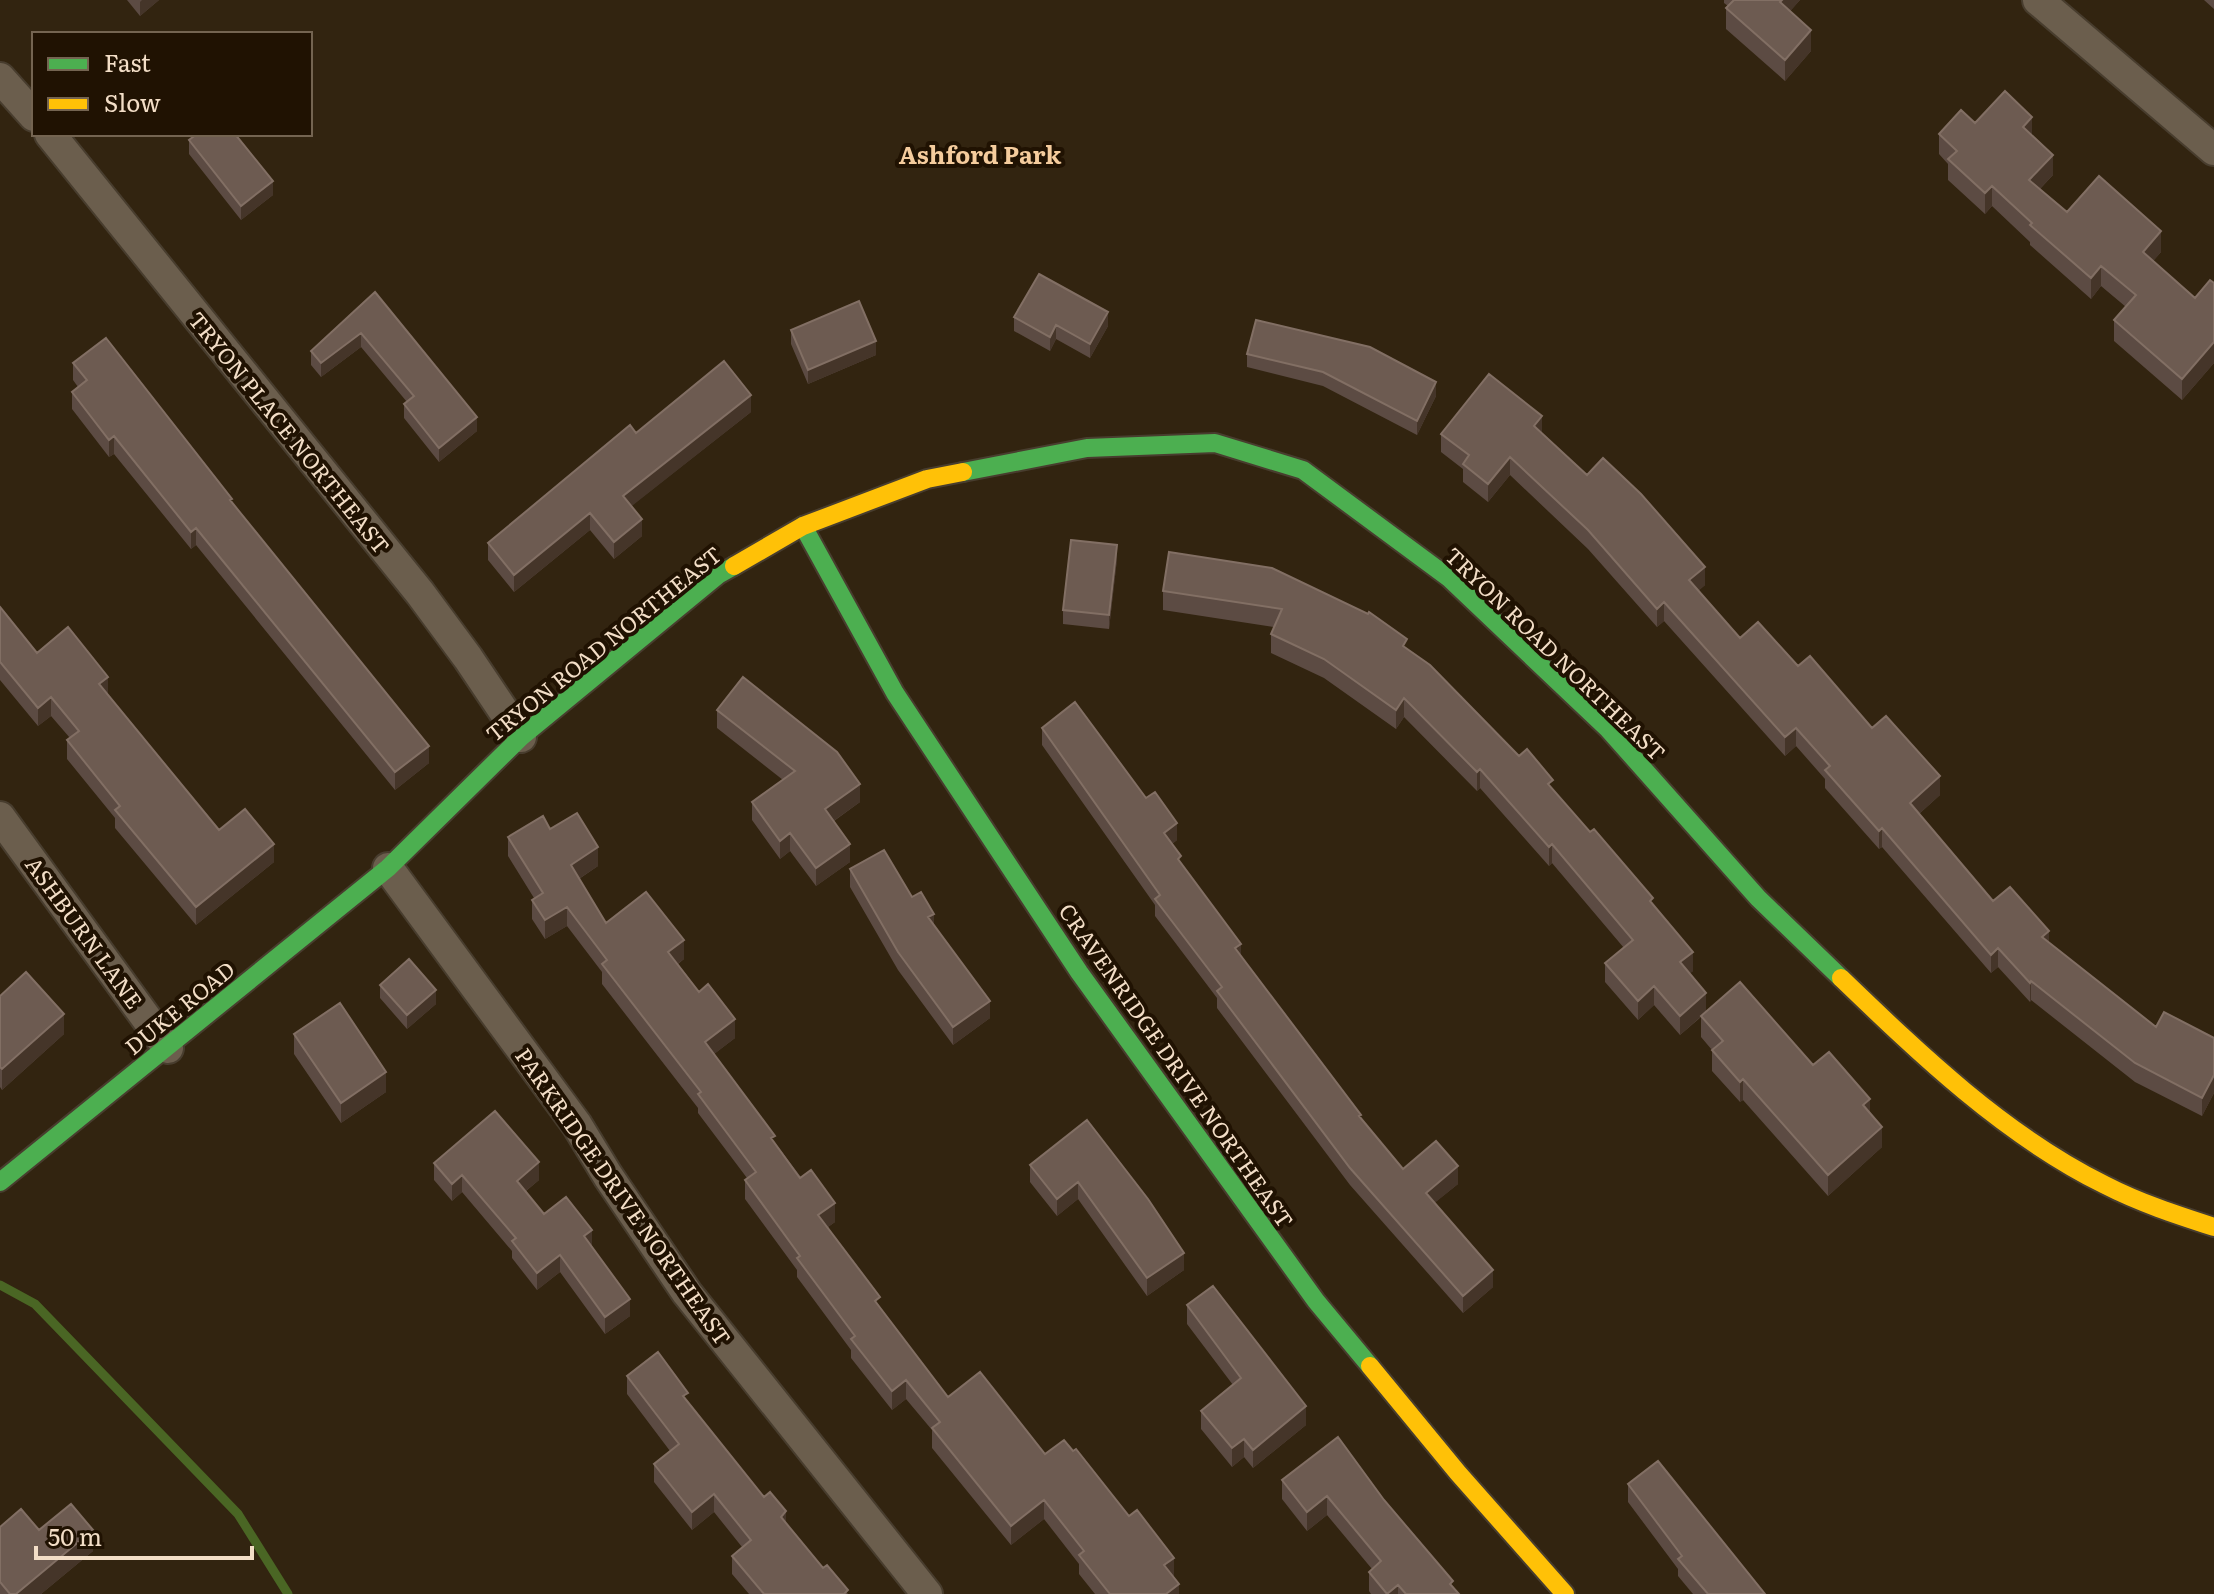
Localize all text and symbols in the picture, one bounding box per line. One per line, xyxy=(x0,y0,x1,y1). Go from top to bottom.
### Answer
legend xyxy=(32,32,312,136)
text: Fast xyxy=(104,44,151,79)
text: Slow xyxy=(104,84,161,119)
district label: Ashford Park xyxy=(899,136,1062,171)
street label: TRYON PLACE NORTHEAST xyxy=(182,304,398,560)
street label: TRYON ROAD NORTHEAST xyxy=(478,537,728,749)
street label: TRYON ROAD NORTHEAST xyxy=(1438,539,1674,767)
street label: ASHBURN LANE xyxy=(18,849,152,1015)
street label: CRAVENRIDGE DRIVE NORTHEAST xyxy=(1052,896,1302,1234)
street label: DUKE ROAD xyxy=(117,952,241,1062)
street label: PARKRIDGE DRIVE NORTHEAST xyxy=(508,1040,740,1352)
scale bar xyxy=(36,1510,252,1560)
text: 50 m xyxy=(48,1518,102,1553)

